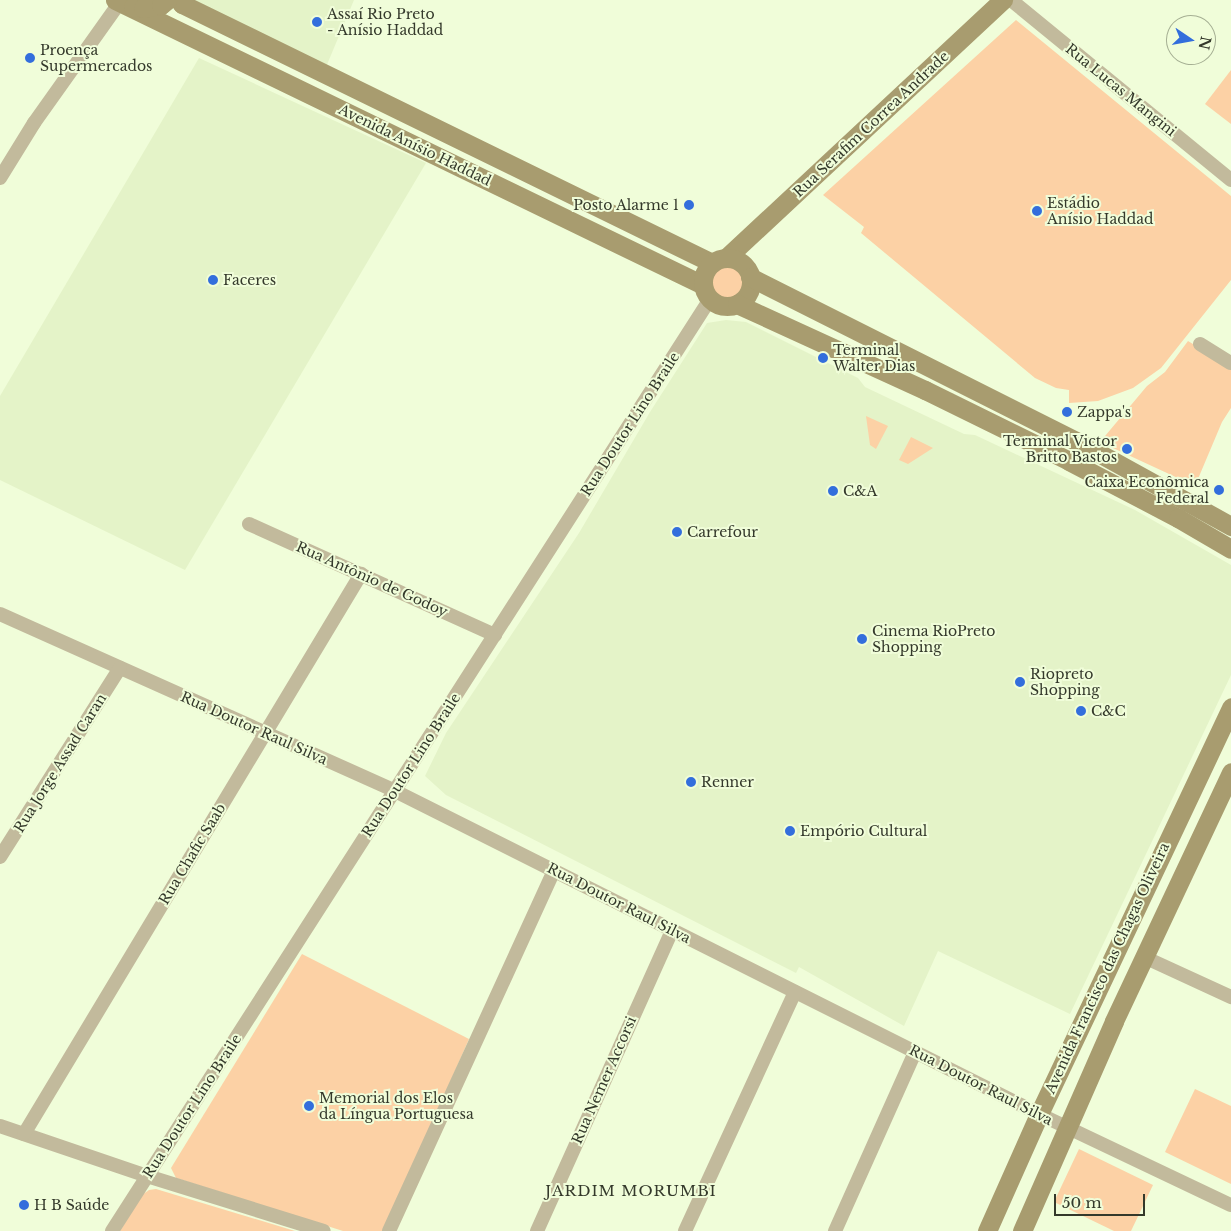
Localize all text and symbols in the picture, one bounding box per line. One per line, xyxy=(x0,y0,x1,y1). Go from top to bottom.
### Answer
place label: Assaí Rio Preto - Anísio Haddad xyxy=(327,6,444,38)
north arrow xyxy=(1166,15,1216,65)
marker: Assaí Rio Preto - Anísio Haddad xyxy=(311,16,323,28)
text: N xyxy=(1195,35,1215,51)
street label: Rua Lucas Mangini xyxy=(1062,40,1180,140)
place label: Proença Supermercados xyxy=(40,42,152,74)
street label: Rua Serafim Correa Andrade xyxy=(790,47,952,201)
marker: Proença Supermercados xyxy=(24,52,36,64)
street label: Avenida Anísio Haddad xyxy=(336,101,494,189)
place label: Estádio Anísio Haddad xyxy=(1047,195,1153,228)
place label: Posto Alarme 1 xyxy=(573,197,679,213)
marker: Posto Alarme 1 xyxy=(683,199,695,211)
marker: Estádio Anísio Haddad xyxy=(1031,205,1043,217)
place label: Faceres xyxy=(223,272,276,288)
marker: Faceres xyxy=(207,274,219,286)
place label: Terminal Walter Dias xyxy=(833,342,916,374)
street label: Rua Doutor Lino Braile xyxy=(577,349,683,499)
marker: Terminal Walter Dias xyxy=(817,352,829,364)
place label: Zappa's xyxy=(1077,404,1131,420)
marker: Zappa's xyxy=(1061,406,1073,418)
place label: Terminal Victor Britto Bastos xyxy=(1003,433,1117,466)
marker: Terminal Victor Britto Bastos xyxy=(1121,443,1133,455)
place label: Caixa Econômica Federal xyxy=(1084,474,1209,507)
place label: C&A xyxy=(843,483,877,499)
marker: Caixa Econômica Federal xyxy=(1213,484,1225,496)
marker: C&A xyxy=(827,485,839,497)
place label: Carrefour xyxy=(687,524,758,540)
marker: Carrefour xyxy=(671,526,683,538)
street label: Rua Antônio de Godoy xyxy=(293,538,451,620)
place label: Cinema RioPreto Shopping xyxy=(872,623,996,656)
marker: Cinema RioPreto Shopping xyxy=(856,633,868,645)
place label: Riopreto Shopping xyxy=(1030,666,1100,699)
marker: Riopreto Shopping xyxy=(1014,676,1026,688)
street label: Rua Doutor Raul Silva xyxy=(178,688,330,768)
street label: Rua Jorge Assad Caran xyxy=(10,690,110,836)
street label: Rua Doutor Lino Braile xyxy=(358,690,464,840)
place label: C&C xyxy=(1091,703,1126,719)
marker: C&C xyxy=(1075,705,1087,717)
place label: Renner xyxy=(701,774,754,790)
marker: Renner xyxy=(685,776,697,788)
street label: Rua Chafic Saab xyxy=(155,800,229,908)
place label: Empório Cultural xyxy=(800,823,927,839)
marker: Empório Cultural xyxy=(784,825,796,837)
street label: Avenida Francisco das Chagas Oliveira xyxy=(1041,840,1173,1096)
street label: Rua Doutor Raul Silva xyxy=(544,859,694,947)
street label: Rua Nemer Accorsi xyxy=(568,1013,640,1147)
street label: Rua Doutor Lino Braile xyxy=(139,1031,245,1181)
street label: Rua Doutor Raul Silva xyxy=(906,1041,1056,1129)
place label: Memorial dos Elos da Língua Portuguesa xyxy=(319,1090,474,1122)
marker: Memorial dos Elos da Língua Portuguesa xyxy=(303,1100,315,1112)
district label: JARDIM MORUMBI xyxy=(543,1182,719,1200)
scale bar xyxy=(1056,1184,1147,1216)
text: 50 m xyxy=(1062,1193,1102,1212)
place label: H B Saúde xyxy=(34,1197,109,1213)
marker: H B Saúde xyxy=(18,1199,30,1211)

